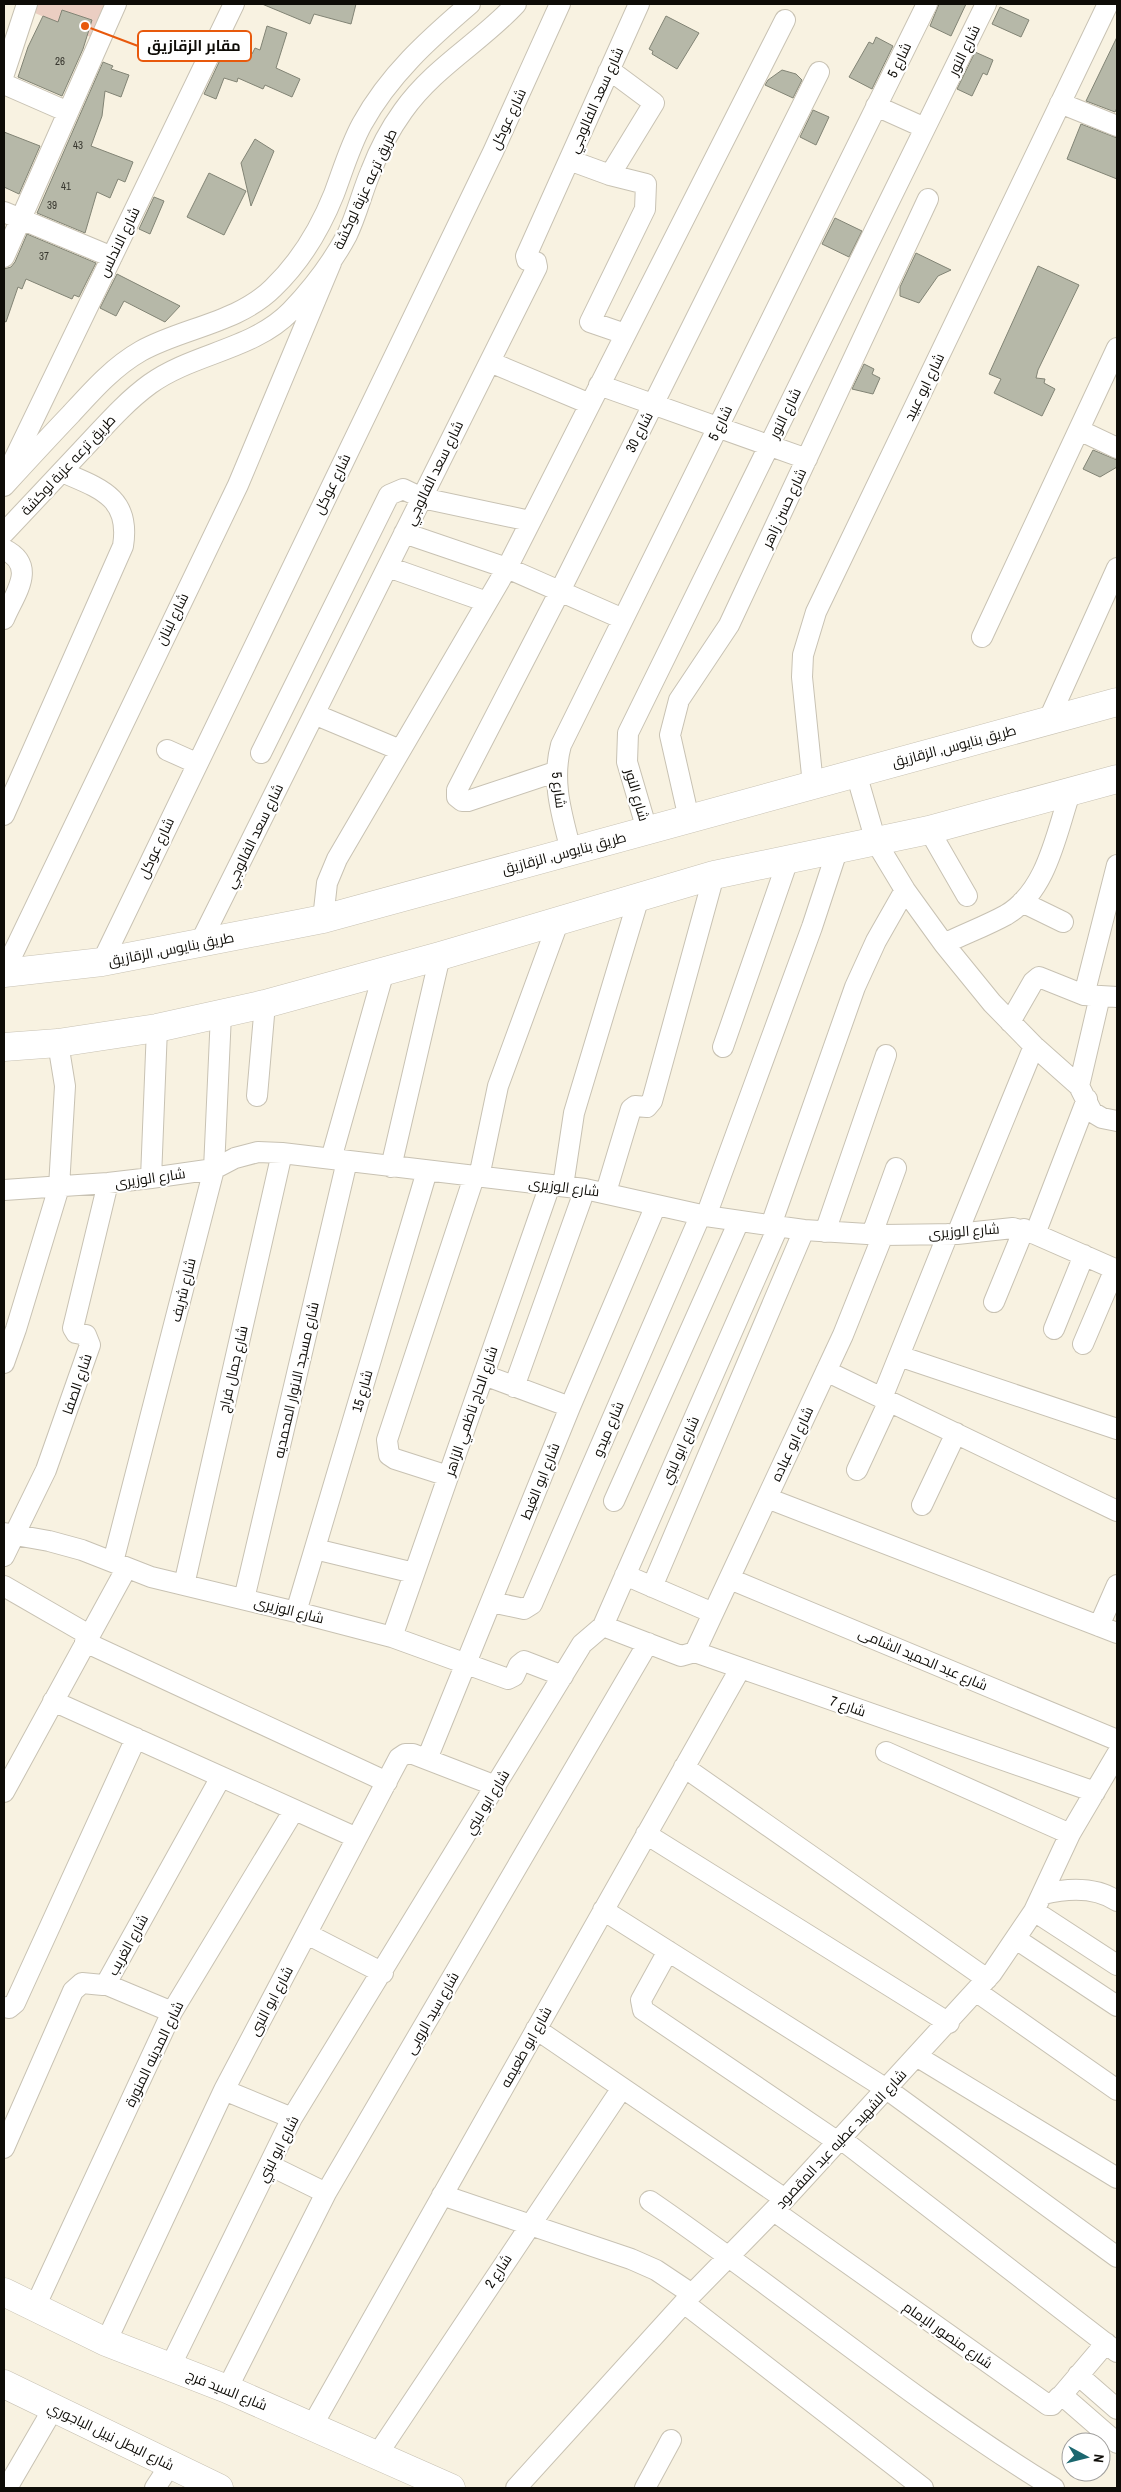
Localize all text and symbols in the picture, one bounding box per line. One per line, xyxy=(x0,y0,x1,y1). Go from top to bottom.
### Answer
street label: شارع النور xyxy=(944,22,984,79)
callout: مقابر الزقازيق xyxy=(138,31,251,61)
text: مقابر الزقازيق xyxy=(147,35,241,56)
street label: شارع 5 xyxy=(883,40,915,80)
street label: شارع سعد الفالوجي xyxy=(565,44,630,157)
house number: 26 xyxy=(55,54,65,68)
street label: شارع عوكل xyxy=(486,86,530,152)
street label: طريق ترعه عزبة لوكشة xyxy=(329,126,401,252)
house number: 43 xyxy=(73,138,83,152)
house number: 41 xyxy=(61,179,71,193)
house number: 39 xyxy=(47,198,57,212)
street label: شارع الاندلس xyxy=(94,204,144,280)
house number: 37 xyxy=(39,249,49,263)
street label: شارع ابو عبيد xyxy=(900,350,948,424)
street label: شارع النور xyxy=(765,385,805,442)
street label: شارع 5 xyxy=(704,403,736,443)
street label: شارع 30 xyxy=(621,409,657,455)
street label: طريق ترعه عزبة لوكشة xyxy=(17,411,119,519)
street label: شارع سعد الفالوجي xyxy=(401,418,470,530)
street label: شارع عوكل xyxy=(310,451,354,517)
street label: شارع حسن زاهر xyxy=(757,465,810,552)
street label: شارع لبنان xyxy=(152,590,192,648)
street label: طريق بنايوس, الزقازيق xyxy=(890,721,1018,771)
street label: شارع النور xyxy=(621,766,653,823)
street label: شارع 5 xyxy=(548,771,570,809)
street label: شارع سعد الفالوجي xyxy=(221,781,290,893)
street label: شارع عوكل xyxy=(134,815,178,881)
street label: طريق بنايوس, الزقازيق xyxy=(500,828,628,878)
street label: طريق بنايوس, الزقازيق xyxy=(107,928,235,970)
street label: شارع الوزيرى xyxy=(113,1164,187,1192)
street label: شارع الوزيرى xyxy=(528,1174,600,1200)
street label: شارع الوزيرى xyxy=(928,1220,1000,1242)
street label: شارع شريف xyxy=(166,1256,200,1324)
street label: شارع مسجد الانوار المحمديه xyxy=(269,1300,323,1460)
street label: شارع جمال فراج xyxy=(214,1324,252,1414)
street label: شارع الحاج ناظمي الزاهر xyxy=(440,1344,504,1480)
street label: شارع الصفا xyxy=(58,1351,96,1417)
street label: شارع 15 xyxy=(347,1368,377,1414)
street label: شارع ميدو xyxy=(588,1399,628,1459)
street label: شارع ابو عباده xyxy=(767,1404,817,1484)
street label: شارع ابو لبني xyxy=(657,1413,706,1488)
street label: شارع ابو الغيط xyxy=(517,1440,563,1522)
street label: شارع الوزيرى xyxy=(252,1593,326,1627)
street label: شارع عبد الحميد الشامى xyxy=(856,1624,990,1694)
street label: شارع 7 xyxy=(828,1692,868,1720)
street label: شارع ابو لبني xyxy=(461,1766,516,1839)
street label: شارع الغريب xyxy=(104,1911,152,1979)
street label: شارع ابو النبى xyxy=(245,1963,297,2039)
street label: شارع سيد الروبى xyxy=(401,1969,463,2057)
street label: شارع المدينه المنورة xyxy=(121,1998,187,2110)
street label: شارع ابو طعيمه xyxy=(496,2003,556,2091)
street label: شارع الشهيد عطيه عبد المقصود xyxy=(772,2066,910,2212)
street label: شارع ابو لبني xyxy=(253,2113,305,2187)
street label: شارع 2 xyxy=(480,2251,516,2291)
street label: شارع منصور الإمام xyxy=(899,2298,996,2373)
street label: شارع السيد فرج xyxy=(184,2366,270,2414)
street label: شارع البطل نبيل الباجوري xyxy=(44,2398,177,2477)
north arrow xyxy=(1061,2432,1111,2482)
text: N xyxy=(1089,2453,1108,2464)

